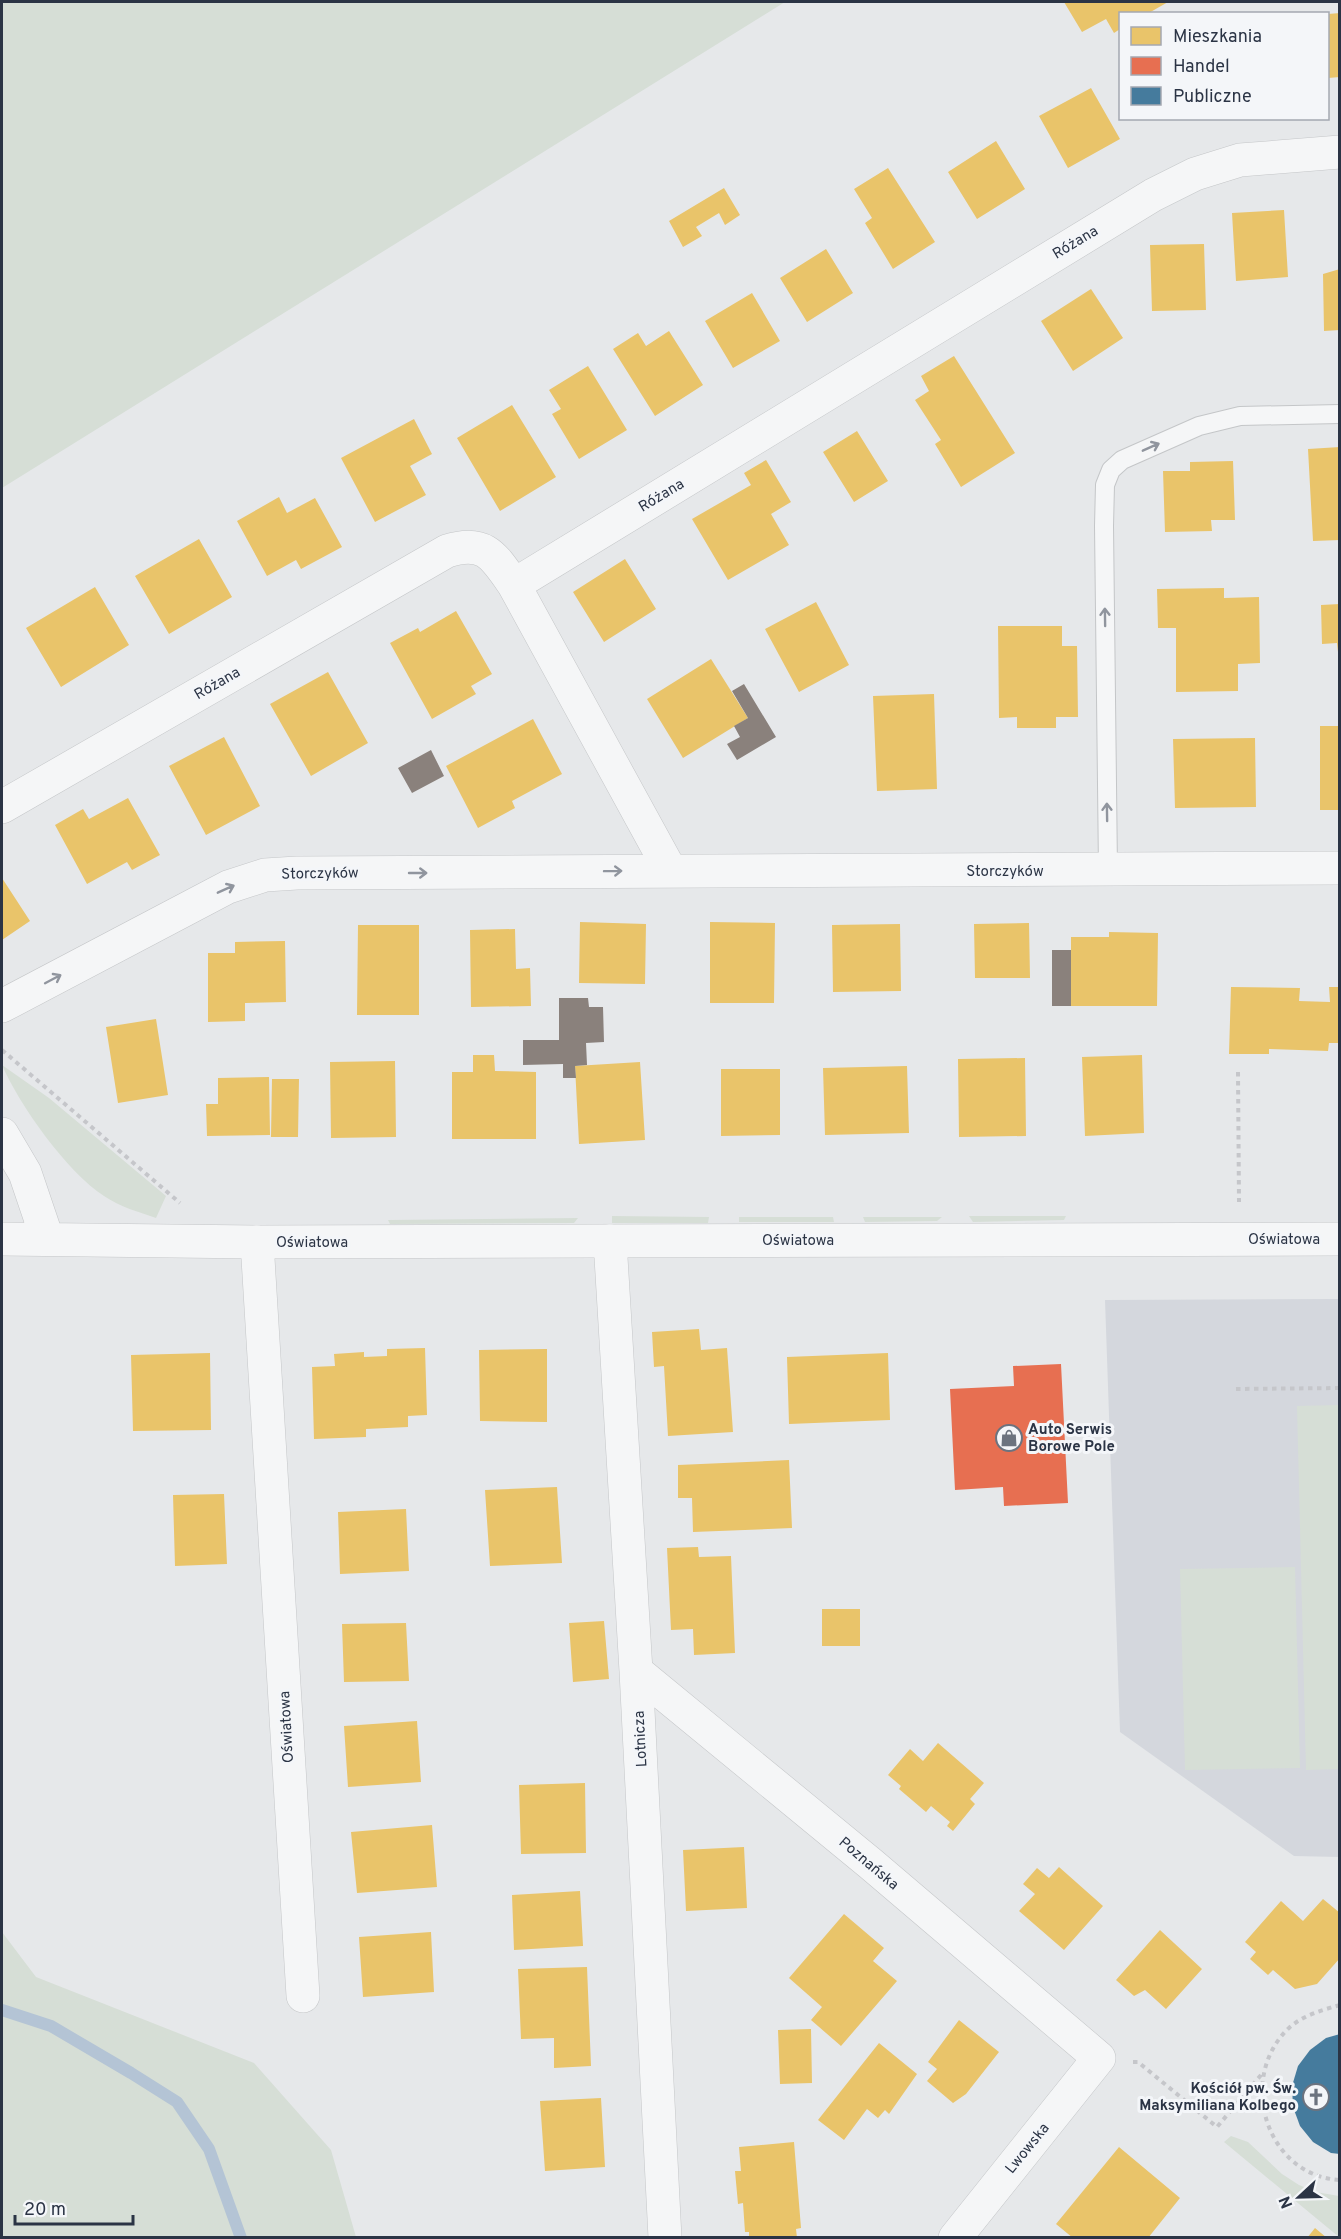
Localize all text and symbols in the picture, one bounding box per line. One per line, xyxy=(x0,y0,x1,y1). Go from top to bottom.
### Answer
legend xyxy=(1119,12,1329,120)
text: Mieszkania xyxy=(1173,26,1262,49)
text: Handel xyxy=(1173,56,1230,79)
text: Publiczne xyxy=(1173,86,1252,109)
street label: Różana xyxy=(1049,222,1102,264)
one-way arrow xyxy=(1142,441,1160,452)
street label: Różana xyxy=(635,475,688,517)
one-way arrow xyxy=(1099,607,1111,627)
street label: Różana xyxy=(191,664,244,705)
one-way arrow xyxy=(1101,802,1113,822)
street label: Storczyków xyxy=(966,863,1044,882)
street label: Storczyków xyxy=(281,864,359,885)
one-way arrow xyxy=(603,866,623,877)
one-way arrow xyxy=(408,867,428,879)
one-way arrow xyxy=(216,883,235,894)
one-way arrow xyxy=(44,973,61,985)
street label: Oświatowa xyxy=(1248,1231,1320,1250)
street label: Oświatowa xyxy=(762,1232,834,1251)
street label: Oświatowa xyxy=(276,1234,348,1253)
place label: Auto Serwis Borowe Pole xyxy=(1028,1421,1115,1457)
shop icon: Auto Serwis Borowe Pole xyxy=(994,1423,1024,1453)
street label: Oświatowa xyxy=(276,1690,299,1763)
street label: Lotnicza xyxy=(631,1710,652,1768)
street label: Poznańska xyxy=(834,1833,902,1895)
place label: Kościół pw. Św. Maksymiliana Kolbego xyxy=(1139,2078,1296,2116)
church icon: Kościół pw. Św. Maksymiliana Kolbego xyxy=(1301,2082,1331,2112)
street label: Lwowska xyxy=(1002,2120,1054,2178)
north arrow xyxy=(1269,2167,1329,2227)
scale bar xyxy=(15,2188,134,2226)
text: N xyxy=(1276,2193,1298,2211)
text: 20 m xyxy=(24,2199,66,2222)

